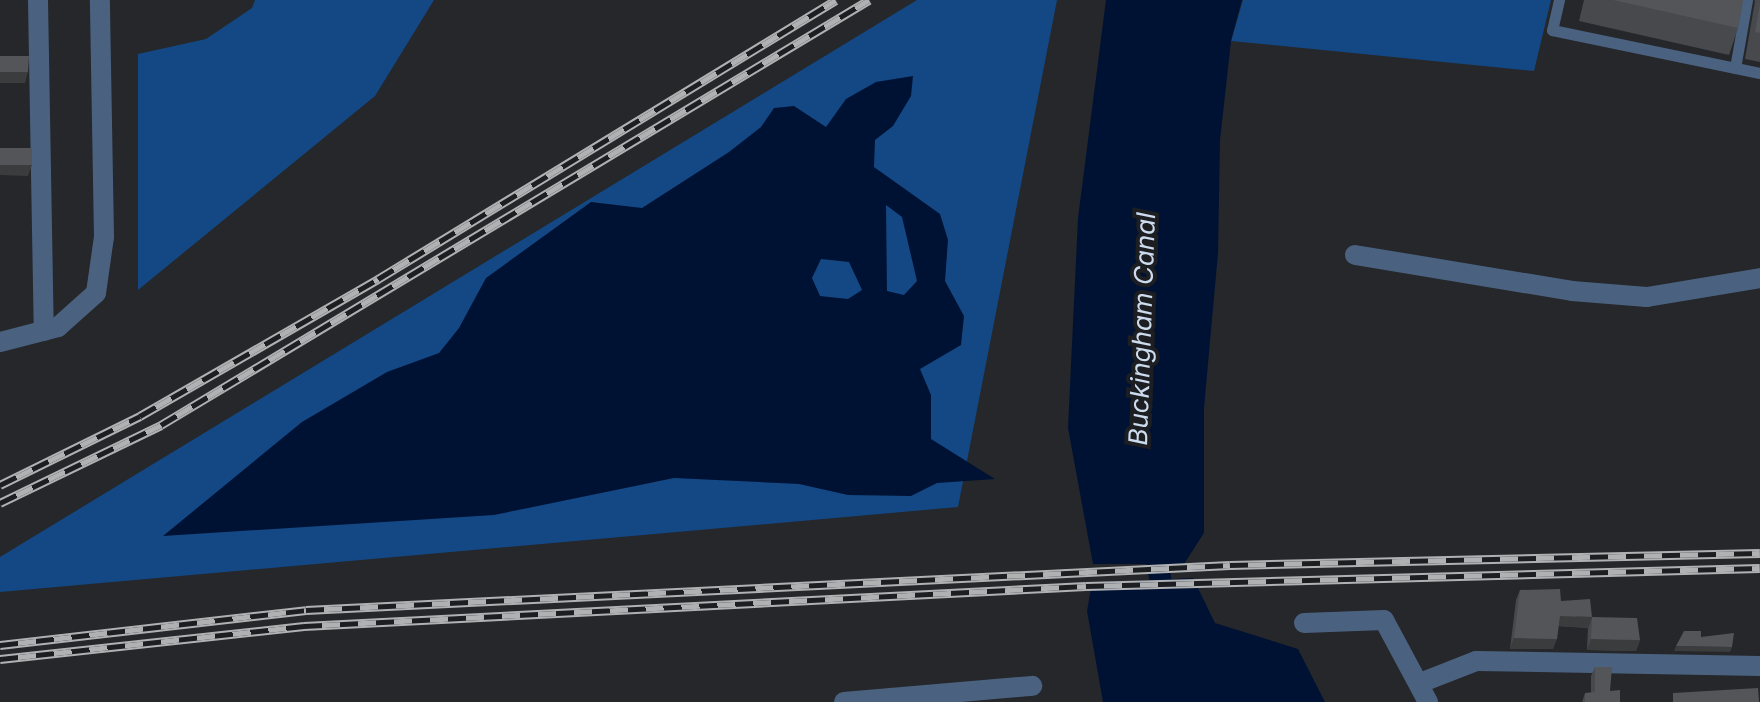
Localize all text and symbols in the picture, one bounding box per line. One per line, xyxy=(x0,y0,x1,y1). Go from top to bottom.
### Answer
water label: Buckingham Canal xyxy=(1122,212,1162,446)

